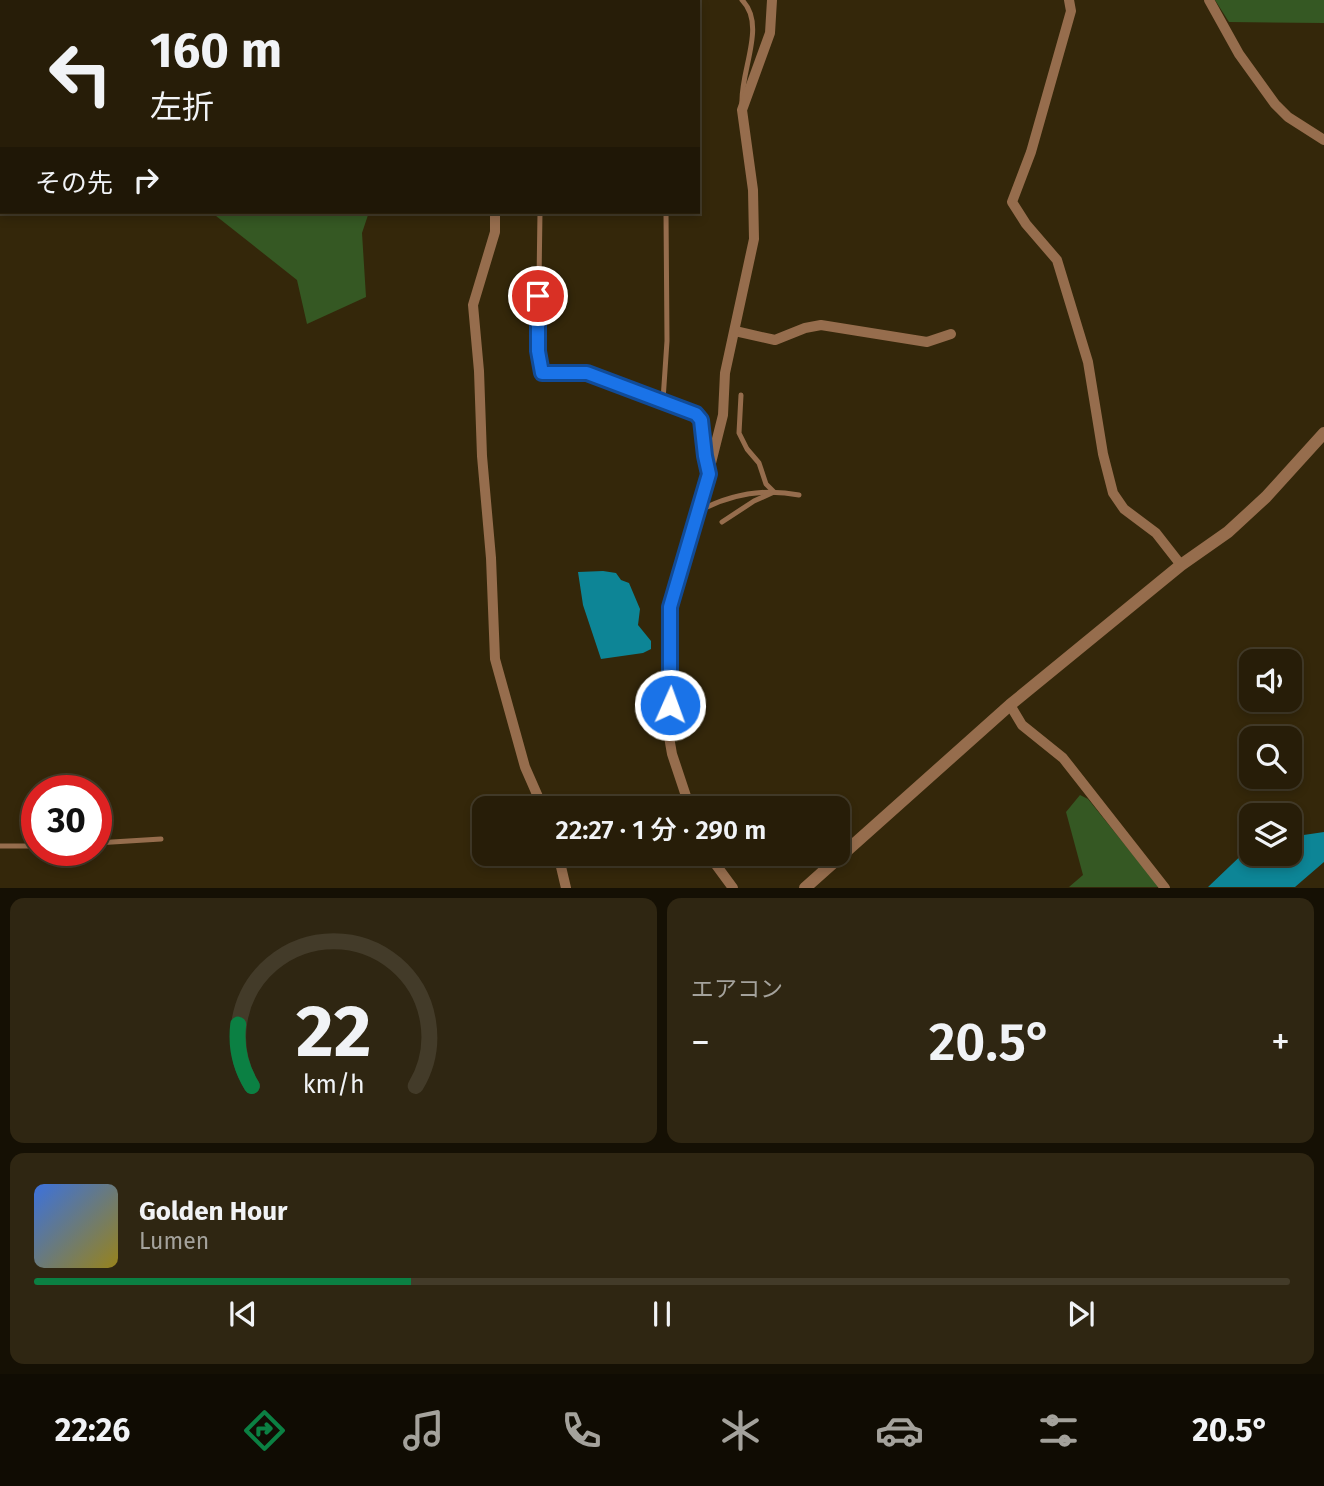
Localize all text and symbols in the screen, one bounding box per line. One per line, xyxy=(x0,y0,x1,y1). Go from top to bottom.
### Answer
text: 160 m xyxy=(150,21,282,80)
icon: left xyxy=(35,28,126,119)
text: 左折 xyxy=(150,88,214,126)
icon: right xyxy=(127,161,165,199)
text: その先 xyxy=(35,168,113,199)
pin xyxy=(508,266,568,326)
icon: arrive xyxy=(519,277,557,315)
map controls xyxy=(1239,649,1302,866)
button: sound xyxy=(1239,649,1302,712)
position arrow xyxy=(633,668,707,742)
button: search xyxy=(1239,726,1302,789)
speed limit sign: 30 xyxy=(21,775,112,866)
button: layers xyxy=(1239,803,1302,866)
text: 22:27 · 1 分 · 290 m xyxy=(556,815,766,846)
text: エアコン xyxy=(691,975,783,1003)
text: 22 xyxy=(296,989,371,1076)
text: 20.5° xyxy=(929,1011,1052,1074)
text: − xyxy=(691,1019,710,1065)
text: + xyxy=(1271,1019,1290,1065)
text: km/h xyxy=(303,1070,364,1100)
text: Golden Hour xyxy=(139,1196,287,1227)
text: Lumen xyxy=(139,1227,209,1255)
icon: previous xyxy=(224,1295,262,1333)
icon: pause xyxy=(643,1295,681,1333)
icon: next xyxy=(1062,1295,1100,1333)
icon: directions xyxy=(240,1406,289,1455)
icon: music xyxy=(399,1406,448,1455)
icon: phone xyxy=(557,1406,606,1455)
icon: climate xyxy=(716,1406,765,1455)
icon: car xyxy=(875,1406,924,1455)
icon: filters xyxy=(1034,1406,1083,1455)
text: 22:26 xyxy=(55,1411,130,1449)
text: 20.5° xyxy=(1192,1411,1269,1449)

